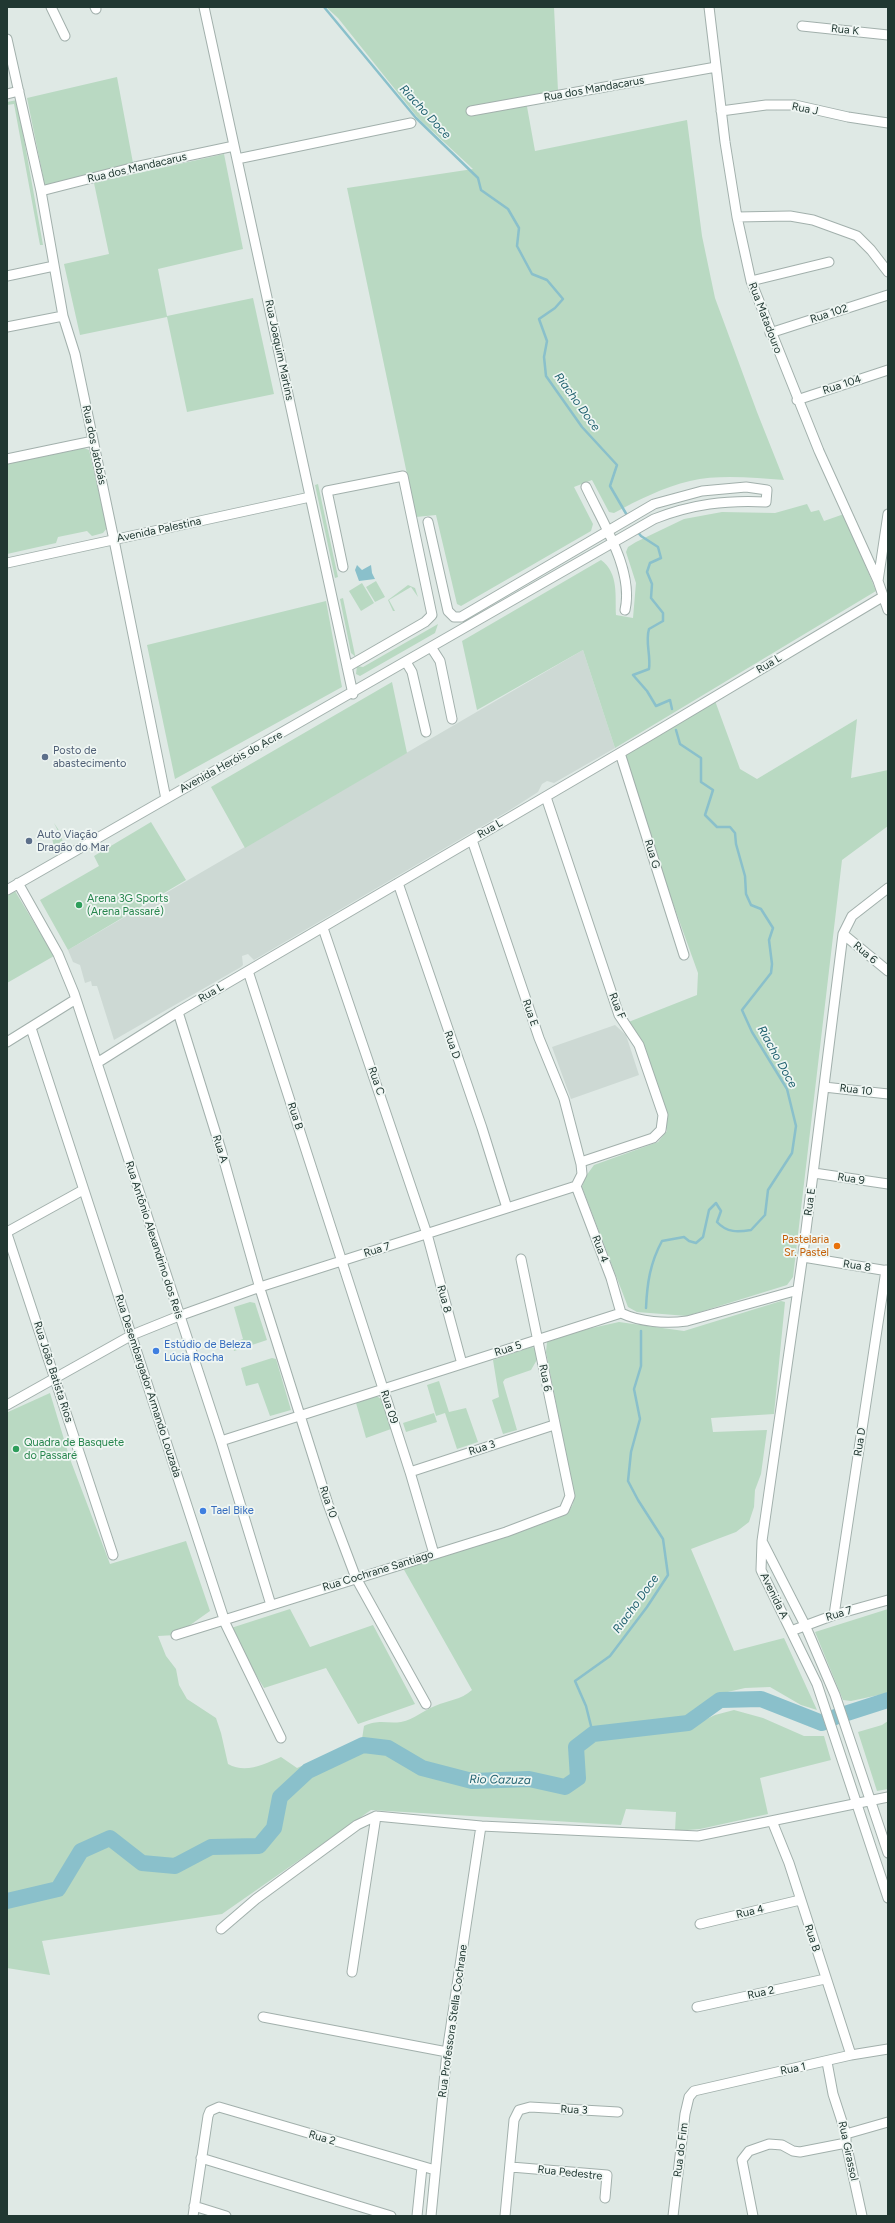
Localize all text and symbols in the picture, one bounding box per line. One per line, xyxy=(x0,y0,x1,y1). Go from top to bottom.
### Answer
street label: Rua K xyxy=(830,22,860,38)
street label: Rua dos Mandacarus xyxy=(543,74,645,104)
water label: Riacho Doce xyxy=(396,82,454,142)
street label: Rua J xyxy=(790,100,820,118)
street label: Rua dos Mandacarus xyxy=(86,150,188,186)
street label: Rua Matadouro xyxy=(745,281,785,355)
street label: Rua Joaquim Martins xyxy=(262,298,296,402)
street label: Rua 102 xyxy=(808,302,850,326)
water label: Riacho Doce xyxy=(551,370,603,434)
street label: Rua 104 xyxy=(821,373,863,397)
street label: Rua dos Jatobás xyxy=(79,404,109,486)
street label: Avenida Palestina xyxy=(115,515,203,545)
street label: Rua L xyxy=(754,651,784,677)
street label: Avenida Heróis do Acre xyxy=(177,728,285,796)
place label: Posto de abastecimento xyxy=(53,744,126,770)
marker: Posto de abastecimento xyxy=(40,752,50,762)
street label: Rua L xyxy=(475,817,505,841)
place label: Auto Viação Dragão do Mar xyxy=(37,828,109,854)
marker: Auto Viação Dragão do Mar xyxy=(24,836,34,846)
street label: Rua G xyxy=(641,838,663,870)
place label: Arena 3G Sports (Arena Passaré) xyxy=(87,892,168,918)
marker: Arena 3G Sports (Arena Passaré) xyxy=(74,900,84,910)
street label: Rua 6 xyxy=(850,939,880,967)
street label: Rua L xyxy=(196,981,226,1005)
street label: Rua F xyxy=(606,991,628,1021)
street label: Rua E xyxy=(519,998,541,1028)
water label: Riacho Doce xyxy=(754,1023,800,1091)
street label: Rua D xyxy=(441,1029,463,1061)
street label: Rua C xyxy=(365,1065,387,1097)
street label: Rua 10 xyxy=(839,1081,873,1099)
street label: Rua B xyxy=(284,1101,306,1131)
street label: Rua A xyxy=(209,1133,231,1165)
street label: Rua Antônio Alexandrino dos Reis xyxy=(122,1159,186,1321)
street label: Rua 9 xyxy=(836,1170,866,1188)
street label: Rua E xyxy=(802,1187,818,1217)
street label: Rua 4 xyxy=(589,1233,611,1265)
place label: Pastelaria Sr. Pastel xyxy=(782,1233,829,1259)
street label: Rua 7 xyxy=(362,1240,392,1260)
marker: Pastelaria Sr. Pastel xyxy=(832,1241,842,1251)
street label: Rua 8 xyxy=(842,1257,872,1275)
street label: Rua 8 xyxy=(434,1284,454,1314)
street label: Rua Desembargador Armando Louzada xyxy=(112,1293,184,1479)
street label: Rua João Batista Rios xyxy=(30,1320,76,1424)
place label: Estúdio de Beleza Lúcia Rocha xyxy=(164,1338,251,1364)
street label: Rua 5 xyxy=(493,1338,523,1360)
marker: Estúdio de Beleza Lúcia Rocha xyxy=(151,1346,161,1356)
street label: Rua 6 xyxy=(536,1363,554,1393)
street label: Rua 09 xyxy=(377,1388,401,1426)
street label: Rua D xyxy=(851,1427,869,1457)
place label: Quadra de Basquete do Passaré xyxy=(24,1436,124,1462)
street label: Rua 3 xyxy=(467,1437,497,1459)
marker: Quadra de Basquete do Passaré xyxy=(11,1444,21,1454)
street label: Rua 10 xyxy=(316,1484,340,1520)
place label: Tael Bike xyxy=(211,1504,254,1518)
marker: Tael Bike xyxy=(198,1506,208,1516)
street label: Rua Cochrane Santiago xyxy=(321,1548,435,1594)
street label: Avenida A xyxy=(757,1571,791,1621)
water label: Riacho Doce xyxy=(610,1572,662,1636)
street label: Rua 7 xyxy=(824,1604,854,1624)
water label: Rio Cazuza xyxy=(469,1772,531,1788)
street label: Rua 4 xyxy=(735,1902,765,1922)
street label: Rua B xyxy=(801,1923,823,1953)
street label: Rua Professora Stella Cochrane xyxy=(436,1944,470,2098)
street label: Rua 2 xyxy=(746,1984,776,2002)
street label: Rua 1 xyxy=(779,2060,807,2078)
street label: Rua 3 xyxy=(560,2103,588,2117)
street label: Rua Girassol xyxy=(835,2120,861,2182)
street label: Rua do Fim xyxy=(671,2122,691,2178)
street label: Rua 2 xyxy=(307,2128,337,2148)
street label: Rua Pedestre xyxy=(537,2163,603,2183)

